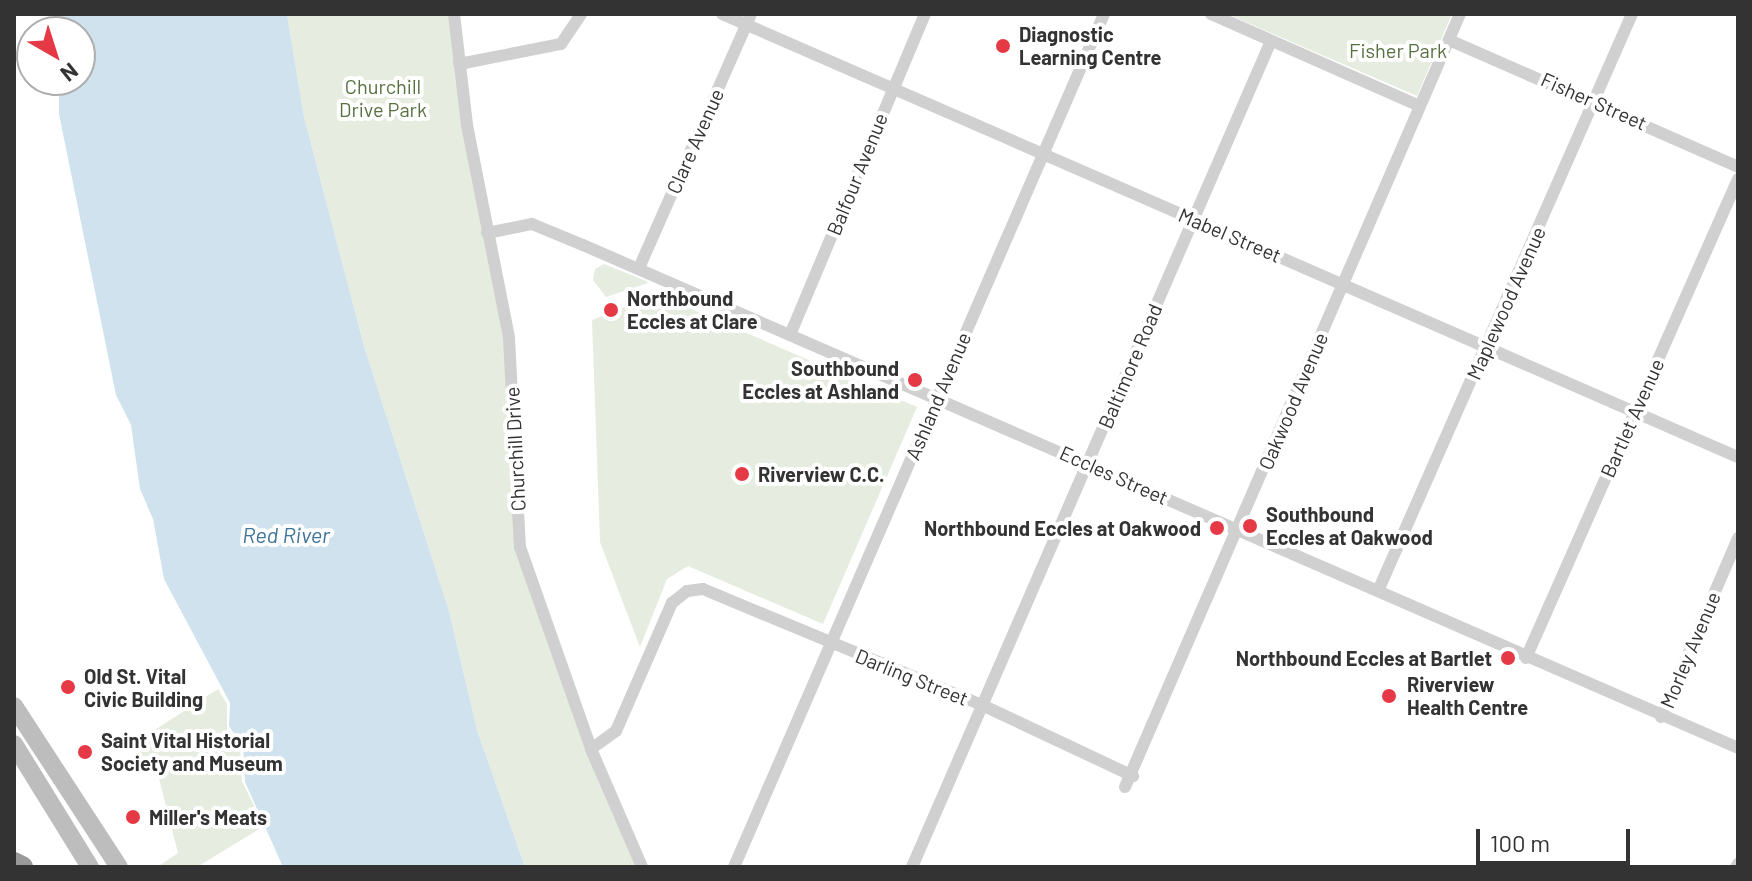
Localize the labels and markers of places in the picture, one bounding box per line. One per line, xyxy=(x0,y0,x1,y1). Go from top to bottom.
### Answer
place label: Diagnostic Learning Centre xyxy=(1019,22,1161,69)
marker: Diagnostic Learning Centre xyxy=(994,37,1012,55)
place label: Northbound Eccles at Clare xyxy=(627,286,758,333)
marker: Northbound Eccles at Clare xyxy=(602,301,620,319)
place label: Southbound Eccles at Ashland xyxy=(742,356,899,403)
marker: Southbound Eccles at Ashland xyxy=(906,371,924,389)
place label: Riverview C.C. xyxy=(758,462,884,486)
marker: Riverview C.C. xyxy=(733,465,751,483)
place label: Southbound Eccles at Oakwood xyxy=(1266,502,1433,549)
place label: Northbound Eccles at Oakwood xyxy=(924,516,1201,540)
marker: Southbound Eccles at Oakwood xyxy=(1241,517,1259,535)
marker: Northbound Eccles at Oakwood xyxy=(1208,519,1226,537)
place label: Northbound Eccles at Bartlet xyxy=(1236,646,1492,670)
marker: Northbound Eccles at Bartlet xyxy=(1499,649,1517,667)
place label: Old St. Vital Civic Building xyxy=(84,664,203,711)
place label: Riverview Health Centre xyxy=(1407,672,1528,719)
marker: Old St. Vital Civic Building xyxy=(59,678,77,696)
marker: Riverview Health Centre xyxy=(1378,685,1400,707)
place label: Saint Vital Historial Society and Museum xyxy=(101,728,283,775)
marker: Saint Vital Historial Society and Museum xyxy=(76,743,94,761)
place label: Miller's Meats xyxy=(149,805,267,829)
marker: Miller's Meats xyxy=(124,808,142,826)

